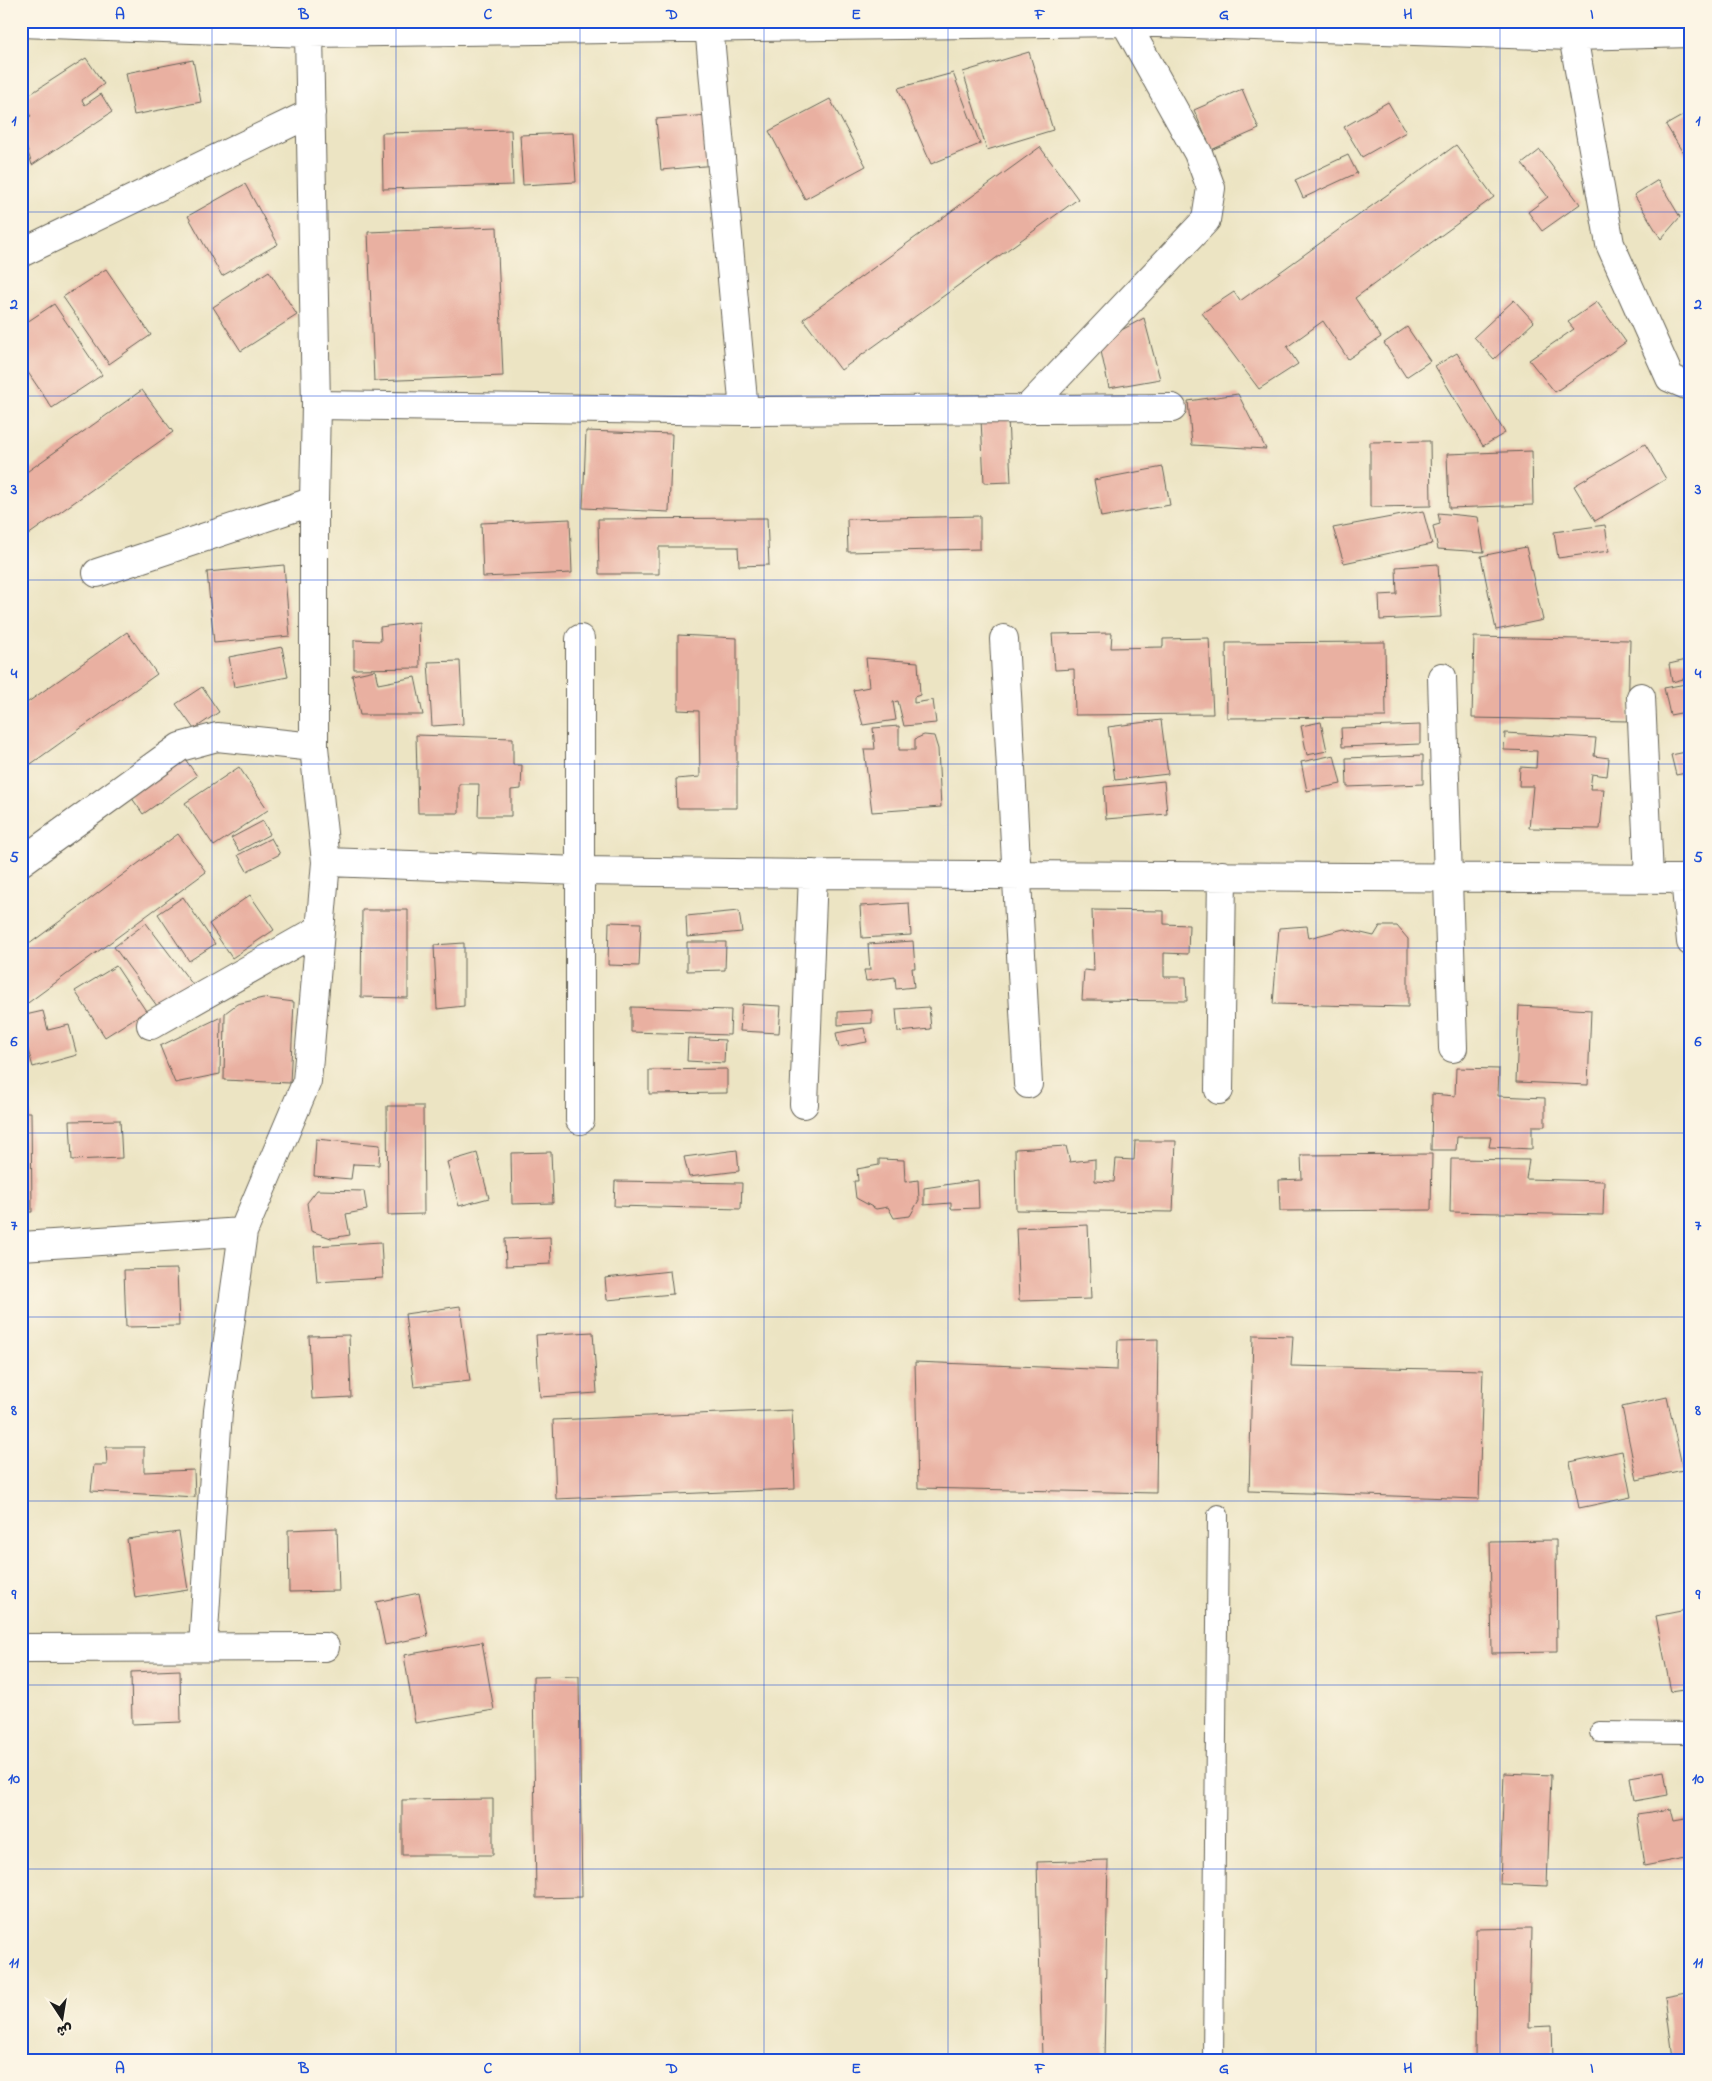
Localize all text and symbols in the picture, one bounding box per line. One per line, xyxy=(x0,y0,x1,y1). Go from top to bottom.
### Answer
text: A xyxy=(115,3,125,27)
text: B xyxy=(298,3,310,27)
text: C xyxy=(484,3,493,27)
text: D xyxy=(665,3,678,27)
text: E xyxy=(851,3,861,27)
text: F xyxy=(1034,3,1046,27)
text: G xyxy=(1219,3,1229,27)
text: H xyxy=(1403,3,1413,27)
text: I xyxy=(1590,3,1594,27)
text: 1 xyxy=(11,109,17,133)
text: 1 xyxy=(1695,109,1701,133)
text: 2 xyxy=(9,293,18,317)
text: 2 xyxy=(1693,293,1702,317)
text: 3 xyxy=(10,478,18,502)
text: 3 xyxy=(1694,478,1702,502)
text: 4 xyxy=(10,662,18,686)
text: 4 xyxy=(1694,662,1702,686)
text: 5 xyxy=(9,846,19,870)
text: 5 xyxy=(1693,846,1703,870)
text: 6 xyxy=(9,1030,18,1054)
text: 6 xyxy=(1693,1030,1702,1054)
text: 7 xyxy=(11,1214,18,1238)
text: 7 xyxy=(1695,1214,1702,1238)
text: 8 xyxy=(10,1399,17,1423)
text: 8 xyxy=(1694,1399,1701,1423)
text: 9 xyxy=(11,1583,17,1607)
text: 9 xyxy=(1695,1583,1701,1607)
text: 10 xyxy=(8,1767,20,1791)
text: 10 xyxy=(1692,1767,1704,1791)
text: 11 xyxy=(9,1951,20,1975)
text: 11 xyxy=(1693,1951,1704,1975)
north arrow xyxy=(38,1994,88,2044)
text: ش xyxy=(55,2017,74,2041)
text: A xyxy=(115,2057,125,2081)
text: B xyxy=(298,2057,310,2081)
text: C xyxy=(484,2057,493,2081)
text: D xyxy=(665,2057,678,2081)
text: E xyxy=(851,2057,861,2081)
text: F xyxy=(1034,2057,1046,2081)
text: G xyxy=(1219,2057,1229,2081)
text: H xyxy=(1403,2057,1413,2081)
text: I xyxy=(1590,2057,1594,2081)

